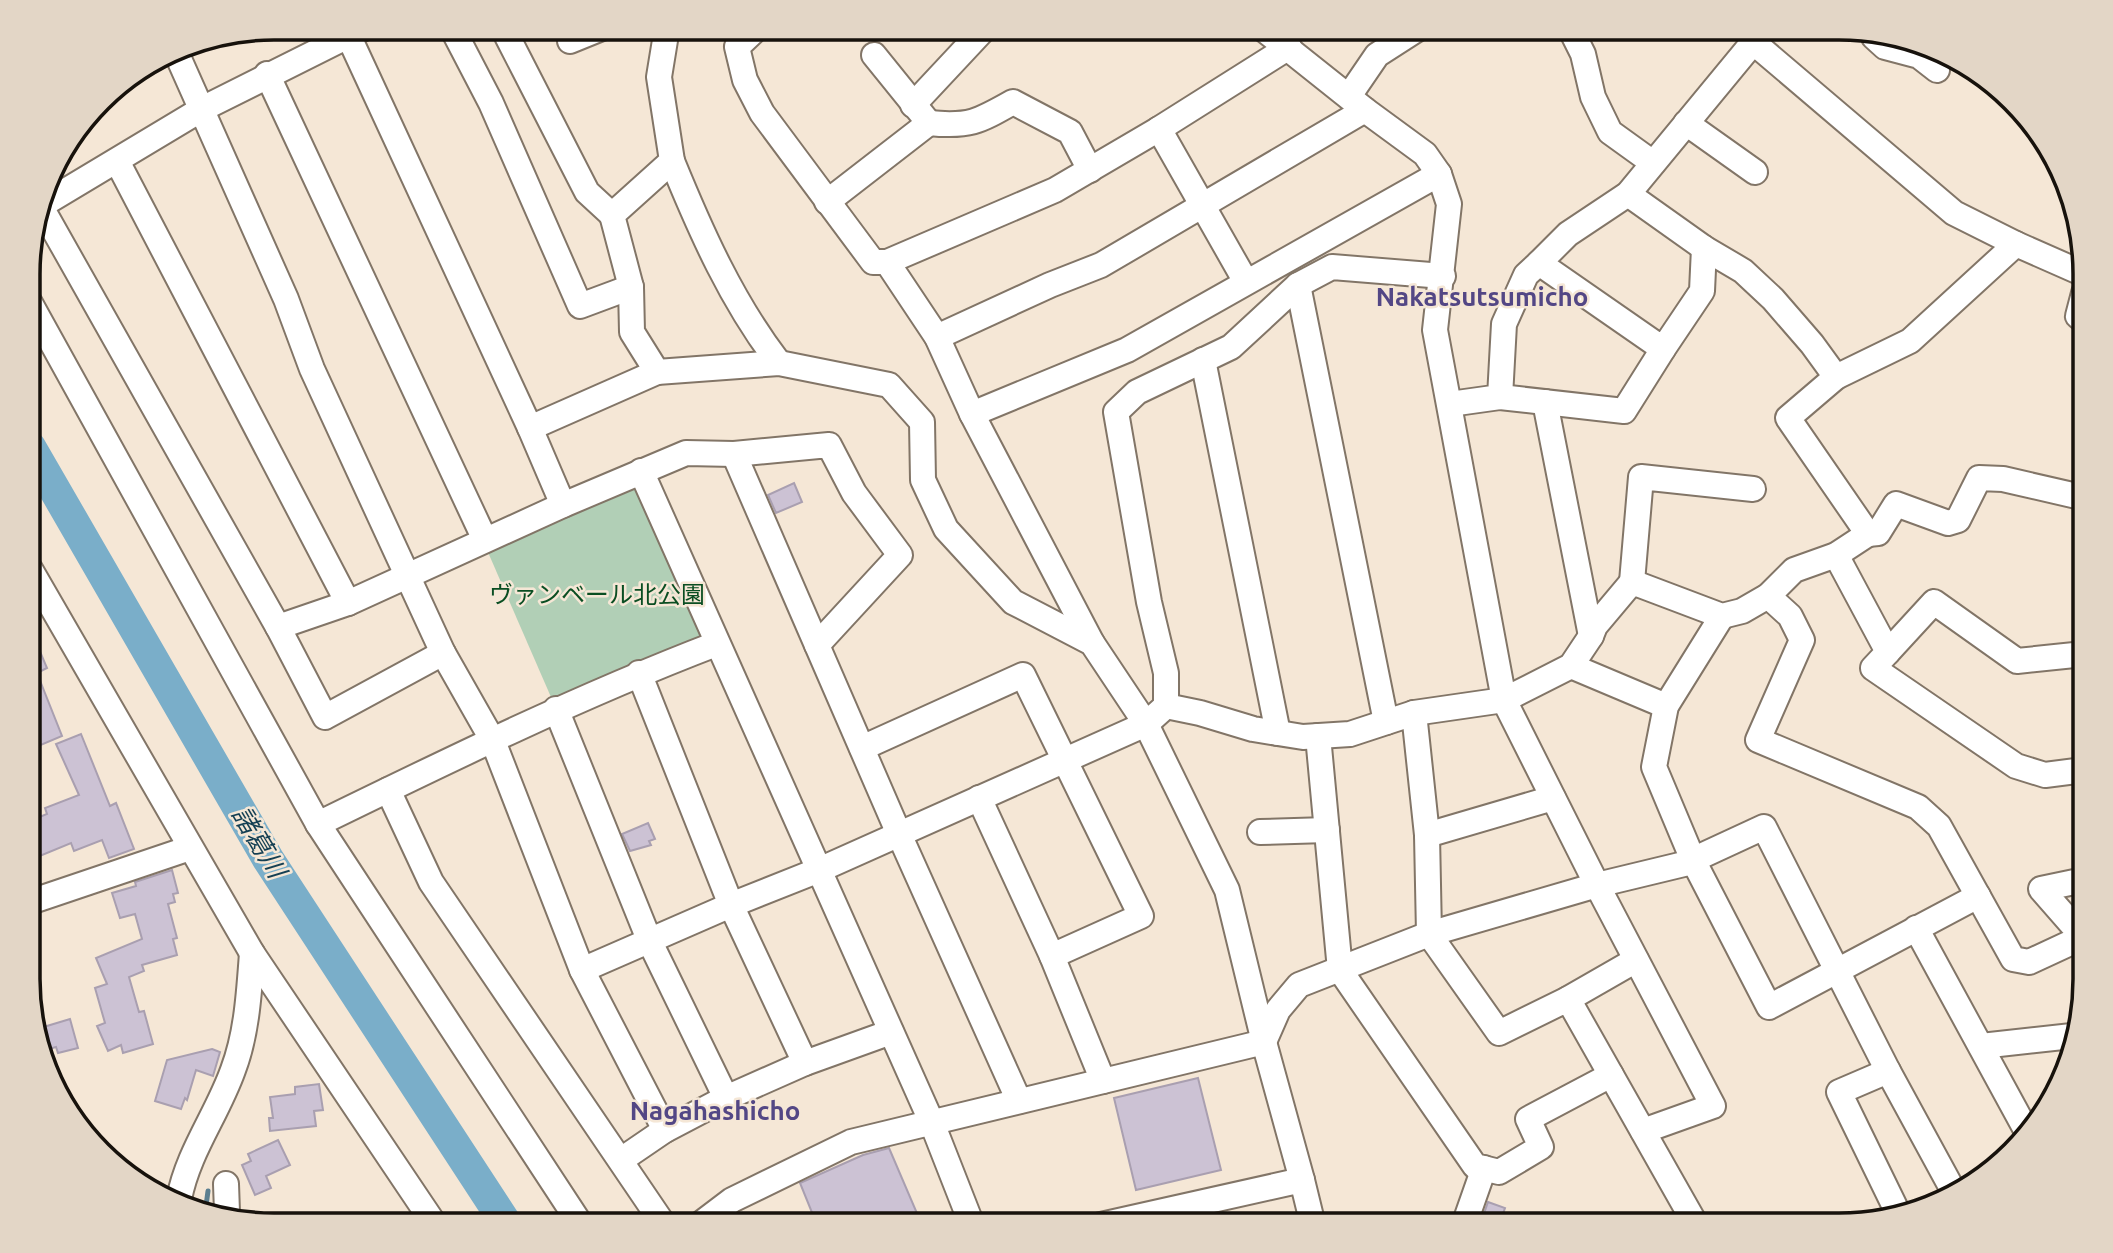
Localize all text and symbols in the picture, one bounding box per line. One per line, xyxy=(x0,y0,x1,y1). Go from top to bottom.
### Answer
district label: Nakatsutsumicho xyxy=(1376,282,1588,311)
park label: ヴァンベール北公園 xyxy=(489,581,705,608)
water label: 諸葛川 xyxy=(227,801,293,885)
district label: Nagahashicho xyxy=(630,1096,800,1125)

